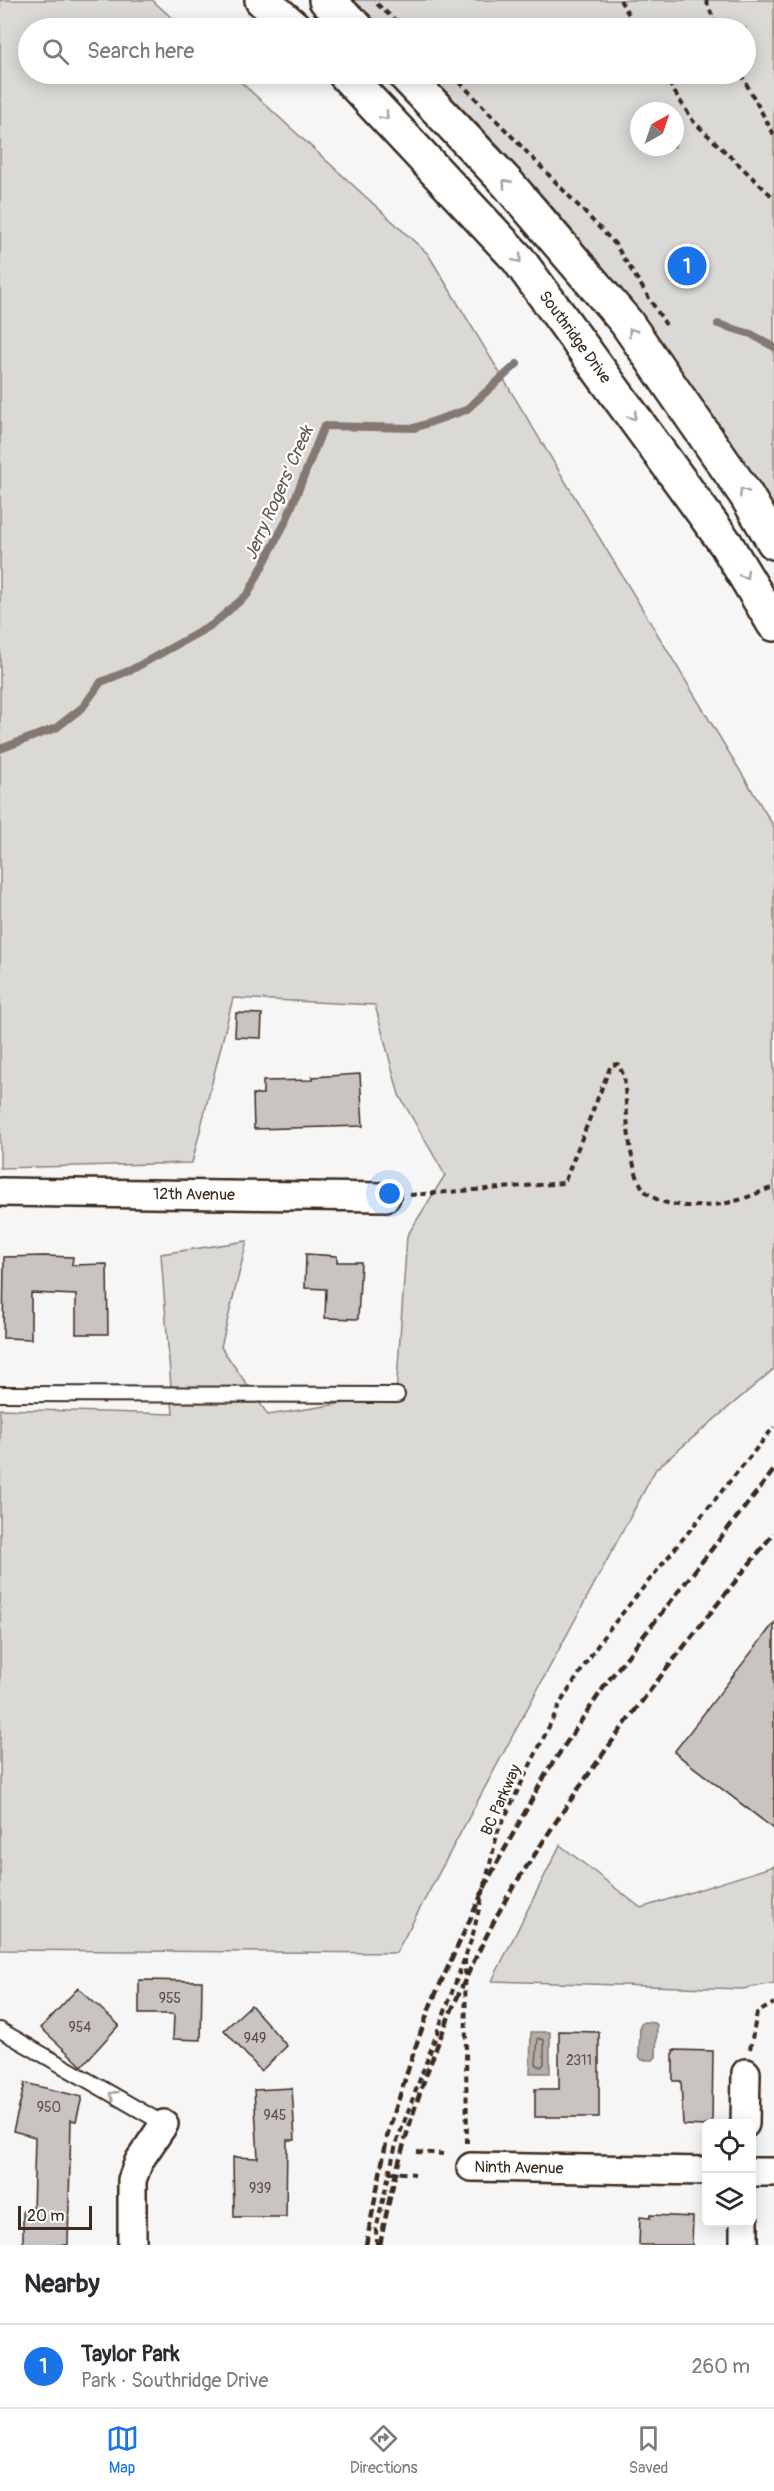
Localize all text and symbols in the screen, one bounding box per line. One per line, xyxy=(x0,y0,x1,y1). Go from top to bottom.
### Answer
search box xyxy=(18,18,756,84)
icon: search xyxy=(39,35,72,68)
text: Search here xyxy=(87,37,194,65)
north arrow xyxy=(630,102,684,156)
one-way arrow xyxy=(377,109,388,120)
one-way arrow xyxy=(502,179,513,190)
pin: 1 xyxy=(668,244,706,288)
one-way arrow xyxy=(510,252,521,263)
street label: Southridge Drive xyxy=(535,287,616,387)
one-way arrow xyxy=(628,327,639,338)
one-way arrow xyxy=(626,409,637,420)
water label: Jerry Rogers' Creek xyxy=(239,421,319,564)
one-way arrow xyxy=(739,488,750,499)
one-way arrow xyxy=(738,569,749,579)
your location xyxy=(375,1179,404,1208)
street label: 12th Avenue xyxy=(153,1184,235,1205)
street label: BC Parkway xyxy=(477,1761,526,1839)
house number: 955 xyxy=(159,1990,181,2007)
house number: 954 xyxy=(69,2019,91,2036)
house number: 949 xyxy=(244,2030,266,2047)
house number: 2311 xyxy=(566,2052,592,2069)
one-way arrow xyxy=(109,2091,119,2102)
house number: 950 xyxy=(37,2099,61,2116)
house number: 945 xyxy=(264,2107,286,2124)
map controls xyxy=(702,2119,756,2227)
button: locate xyxy=(702,2119,756,2173)
street label: Ninth Avenue xyxy=(474,2157,564,2179)
button: layers xyxy=(702,2173,756,2227)
house number: 939 xyxy=(249,2180,271,2197)
scale bar xyxy=(18,2203,92,2230)
text: 20 m xyxy=(27,2206,65,2226)
text: Nearby xyxy=(24,2268,100,2300)
text: Taylor Park xyxy=(81,2340,180,2368)
text: 1 xyxy=(40,2354,47,2379)
text: 260 m xyxy=(691,2354,750,2379)
text: Park · Southridge Drive xyxy=(81,2368,268,2393)
tab: Map xyxy=(106,2422,139,2478)
tab: Directions xyxy=(350,2422,418,2478)
tab: Saved xyxy=(629,2422,668,2478)

